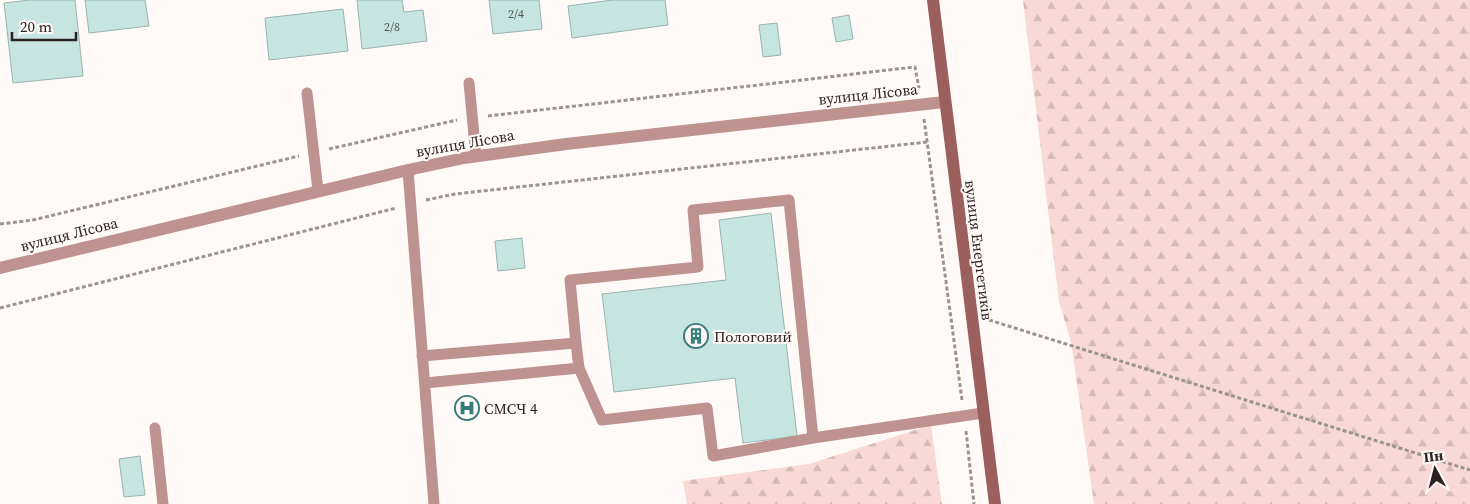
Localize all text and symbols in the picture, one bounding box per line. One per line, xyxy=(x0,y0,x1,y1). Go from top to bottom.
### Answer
house number: 2/4 xyxy=(508,6,524,22)
scale bar xyxy=(12,10,76,42)
text: 20 m xyxy=(20,16,52,37)
house number: 2/8 xyxy=(384,19,400,35)
street label: вулиця Лісова xyxy=(817,78,919,110)
street label: вулиця Лісова xyxy=(414,124,516,162)
street label: вулиця Енергетиків xyxy=(960,179,998,321)
street label: вулиця Лісова xyxy=(18,212,120,256)
building icon: Пологовий xyxy=(683,323,709,349)
place label: Пологовий xyxy=(714,326,792,347)
hospital icon: СМСЧ 4 xyxy=(454,395,480,421)
place label: СМСЧ 4 xyxy=(484,398,538,419)
north arrow xyxy=(1410,444,1460,494)
text: Пн xyxy=(1422,445,1444,467)

